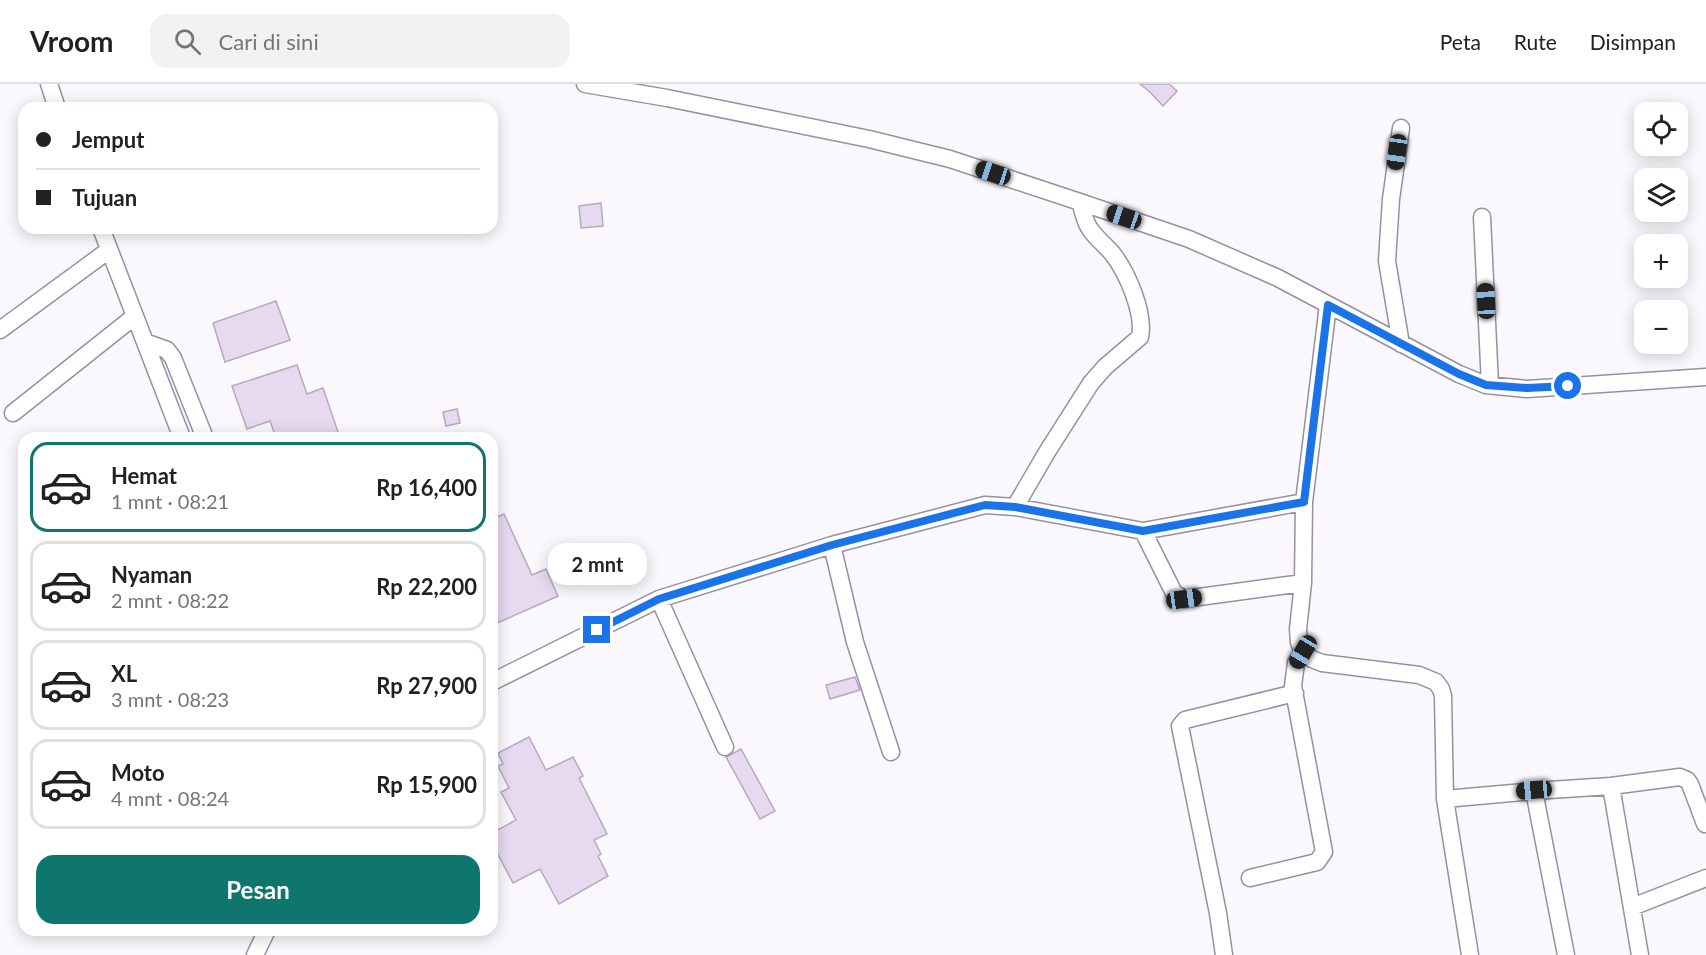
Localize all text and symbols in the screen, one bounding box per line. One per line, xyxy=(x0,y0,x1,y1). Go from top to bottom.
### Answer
search box xyxy=(150,14,570,68)
text: Vroom xyxy=(30,24,114,58)
icon: search xyxy=(171,25,204,58)
text: Cari di sini xyxy=(219,28,319,55)
text: Peta xyxy=(1440,29,1481,54)
text: Rute xyxy=(1514,29,1557,54)
text: Disimpan xyxy=(1590,29,1676,54)
map controls xyxy=(1634,102,1688,354)
button: locate xyxy=(1634,102,1688,156)
text: Jemput xyxy=(72,126,144,153)
car xyxy=(1386,133,1408,171)
car xyxy=(973,159,1013,187)
button: layers xyxy=(1634,168,1688,222)
text: Tujuan xyxy=(72,184,137,211)
car xyxy=(1104,203,1144,231)
button: + xyxy=(1634,234,1688,288)
car xyxy=(1476,283,1496,319)
button: − xyxy=(1634,300,1688,354)
route start xyxy=(1554,372,1581,399)
icon: car xyxy=(39,460,93,514)
text: Hemat xyxy=(111,462,177,489)
text: Rp 16,400 xyxy=(376,474,477,501)
text: 1 mnt · 08:21 xyxy=(111,489,229,513)
callout: 2 mnt xyxy=(548,543,646,585)
text: 2 mnt xyxy=(572,552,623,576)
icon: car xyxy=(39,559,93,613)
text: Nyaman xyxy=(111,561,192,588)
text: Rp 22,200 xyxy=(376,573,477,600)
text: 2 mnt · 08:22 xyxy=(111,588,229,612)
car xyxy=(1165,588,1203,610)
route end xyxy=(583,616,610,643)
car xyxy=(1286,632,1320,672)
icon: car xyxy=(39,658,93,712)
text: XL xyxy=(111,660,137,687)
text: Rp 27,900 xyxy=(376,672,477,699)
text: 3 mnt · 08:23 xyxy=(111,687,229,711)
icon: car xyxy=(39,757,93,811)
text: Moto xyxy=(111,759,165,786)
text: Rp 15,900 xyxy=(376,771,477,798)
car xyxy=(1515,779,1553,801)
text: 4 mnt · 08:24 xyxy=(111,786,229,810)
button: Pesan xyxy=(36,855,480,924)

